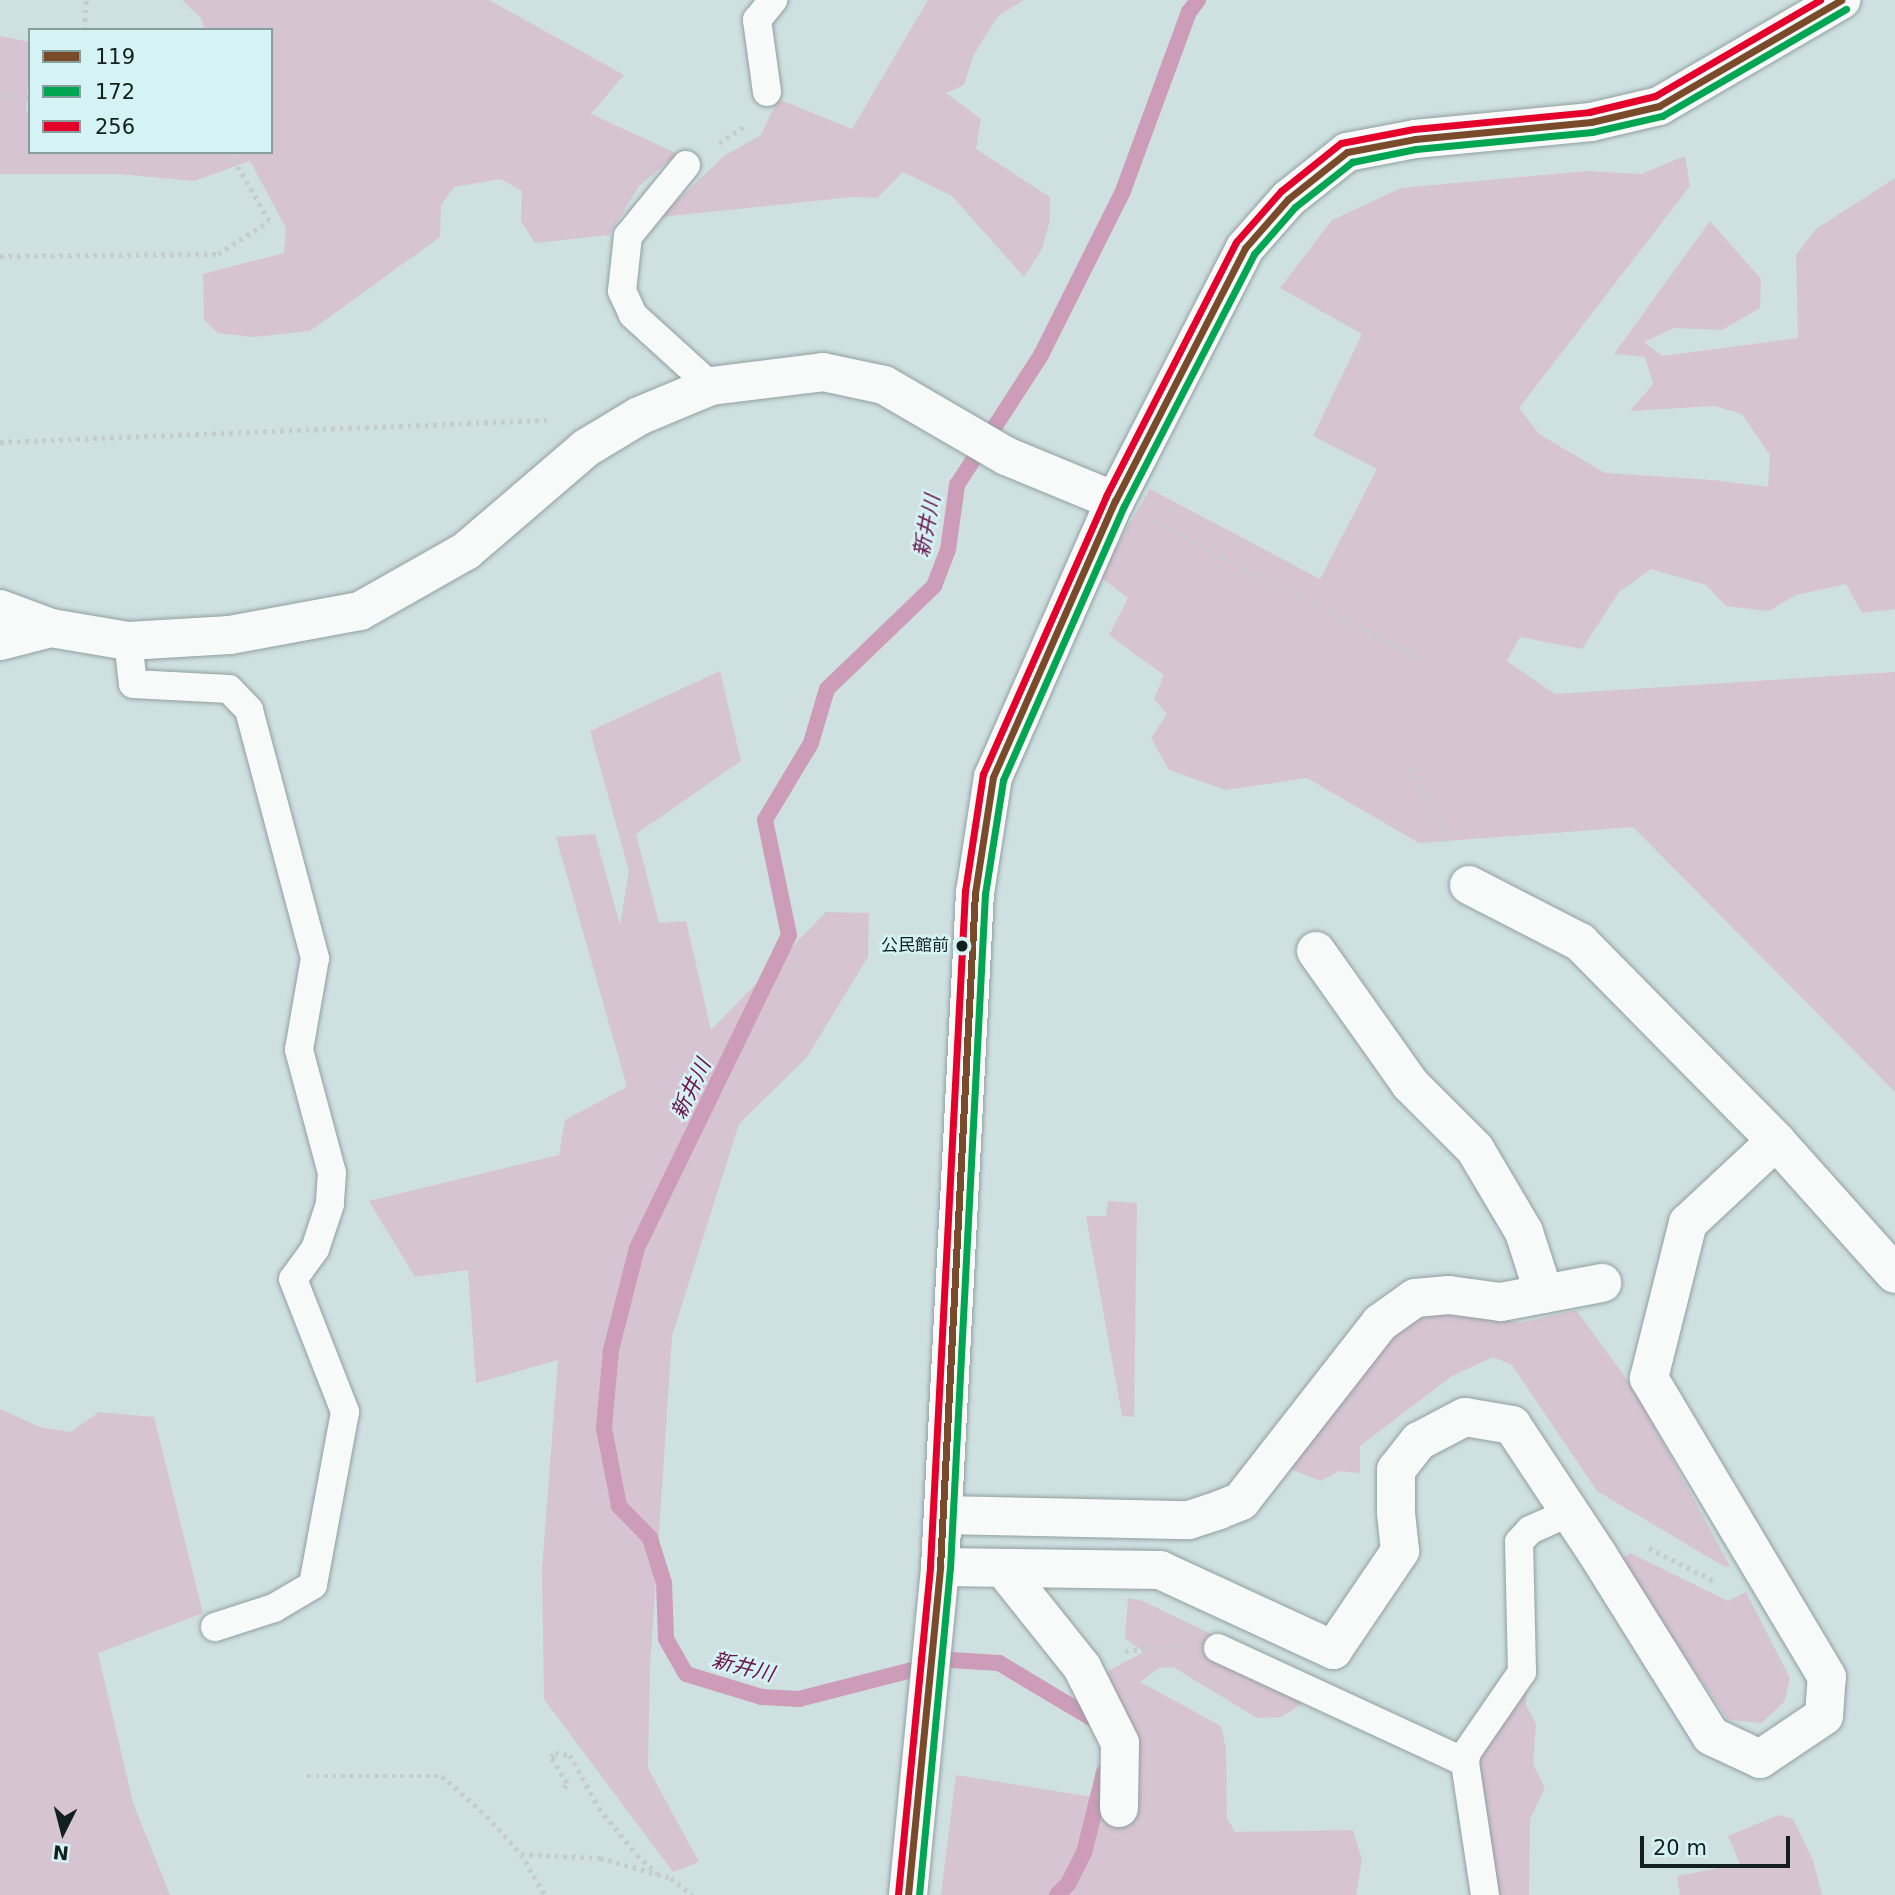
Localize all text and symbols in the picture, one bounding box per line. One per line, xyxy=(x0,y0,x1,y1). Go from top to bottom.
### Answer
legend xyxy=(28,28,273,154)
text: 119 xyxy=(95,45,135,69)
text: 172 xyxy=(95,80,135,104)
text: 256 xyxy=(95,115,135,139)
water label: 新井川 xyxy=(909,493,945,559)
place label: 公民館前 xyxy=(881,936,949,956)
marker: 公民館前 xyxy=(955,939,969,953)
water label: 新井川 xyxy=(666,1055,716,1123)
water label: 新井川 xyxy=(709,1647,777,1687)
north arrow xyxy=(28,1797,98,1867)
scale bar xyxy=(1643,1822,1794,1866)
text: 20 m xyxy=(1653,1836,1707,1860)
text: N xyxy=(52,1841,70,1865)

